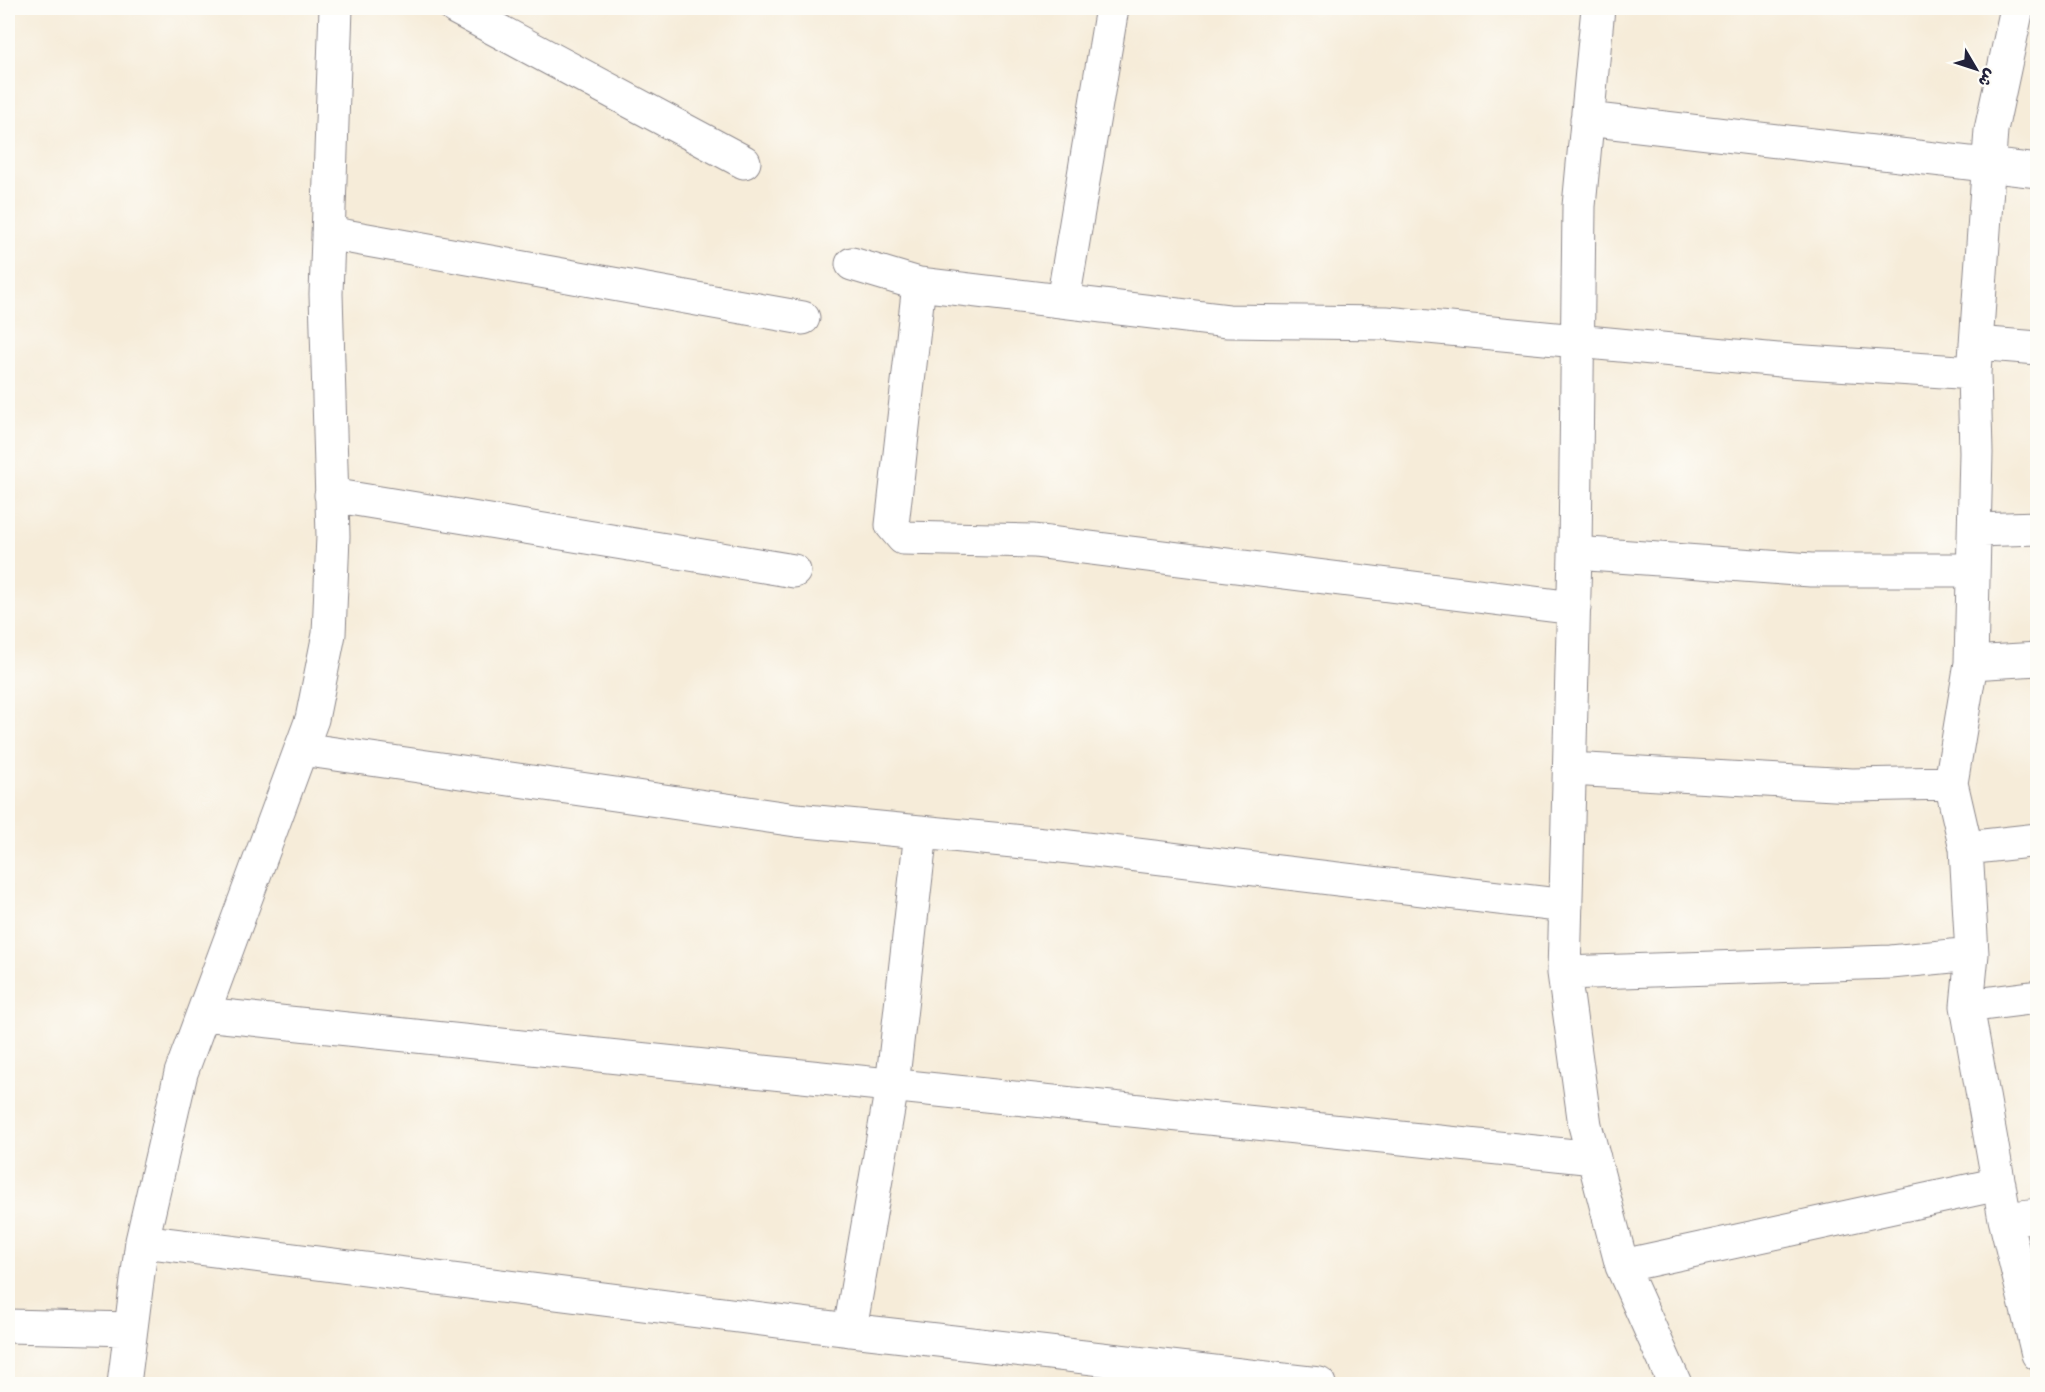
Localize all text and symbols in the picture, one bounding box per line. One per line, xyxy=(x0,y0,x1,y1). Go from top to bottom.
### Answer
north arrow xyxy=(1946,39,2006,99)
text: ش xyxy=(1970,62,2004,94)

